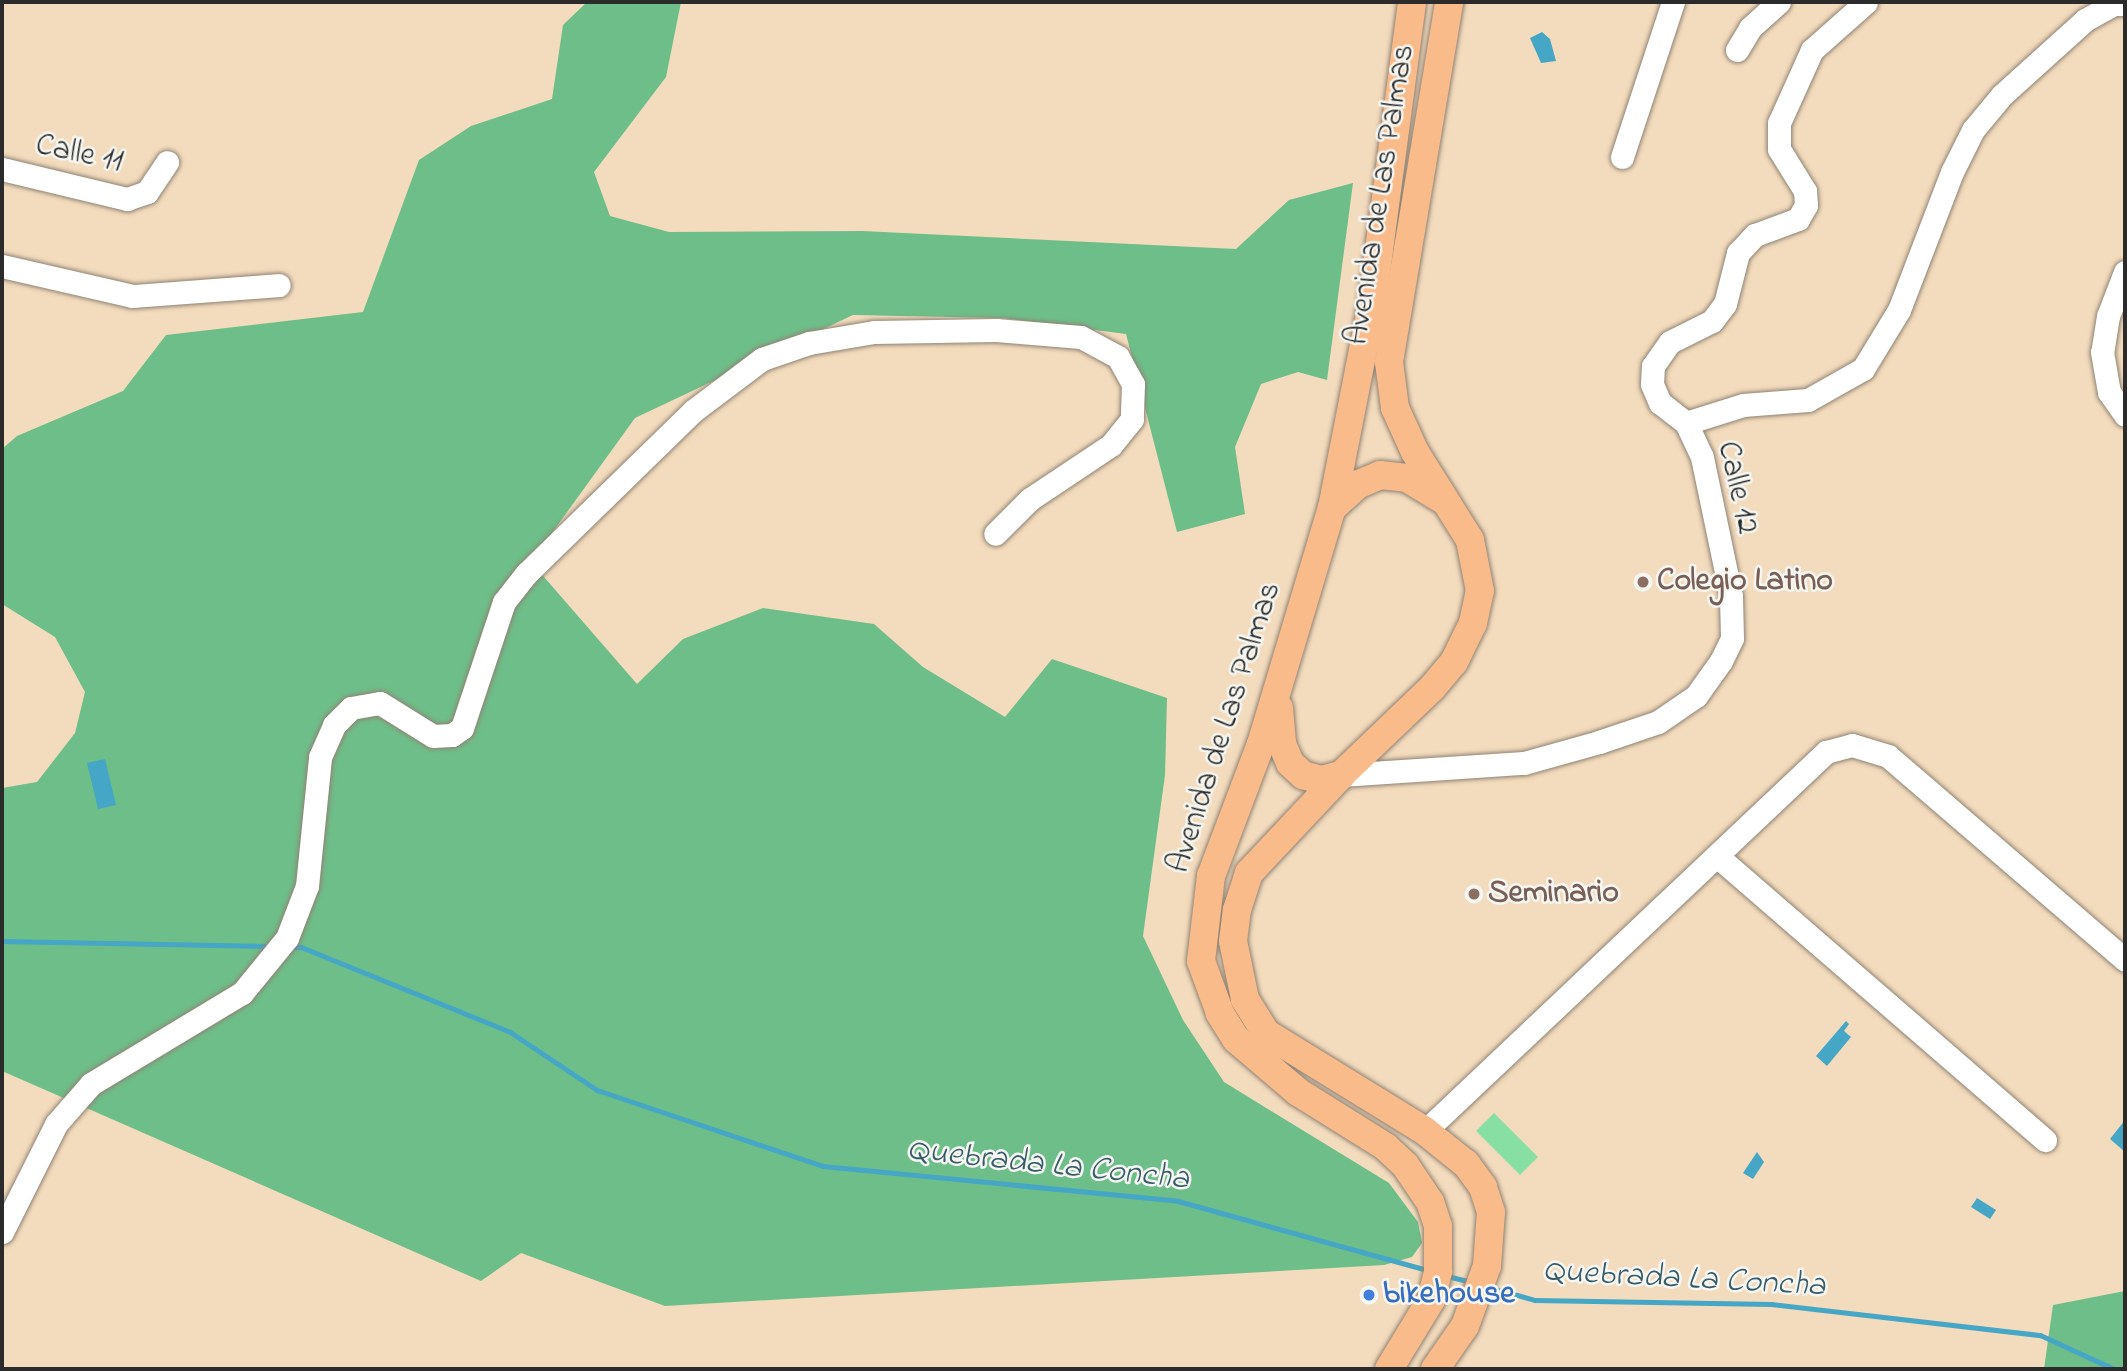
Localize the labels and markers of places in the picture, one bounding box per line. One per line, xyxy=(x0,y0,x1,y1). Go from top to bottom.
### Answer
place label: Colegio Latino xyxy=(1657,563,1833,601)
marker: Colegio Latino xyxy=(1635,574,1651,590)
place label: Seminario xyxy=(1488,875,1619,913)
marker: Seminario xyxy=(1466,886,1482,902)
place label: bikehouse xyxy=(1383,1276,1515,1314)
marker: bikehouse xyxy=(1361,1287,1377,1303)

